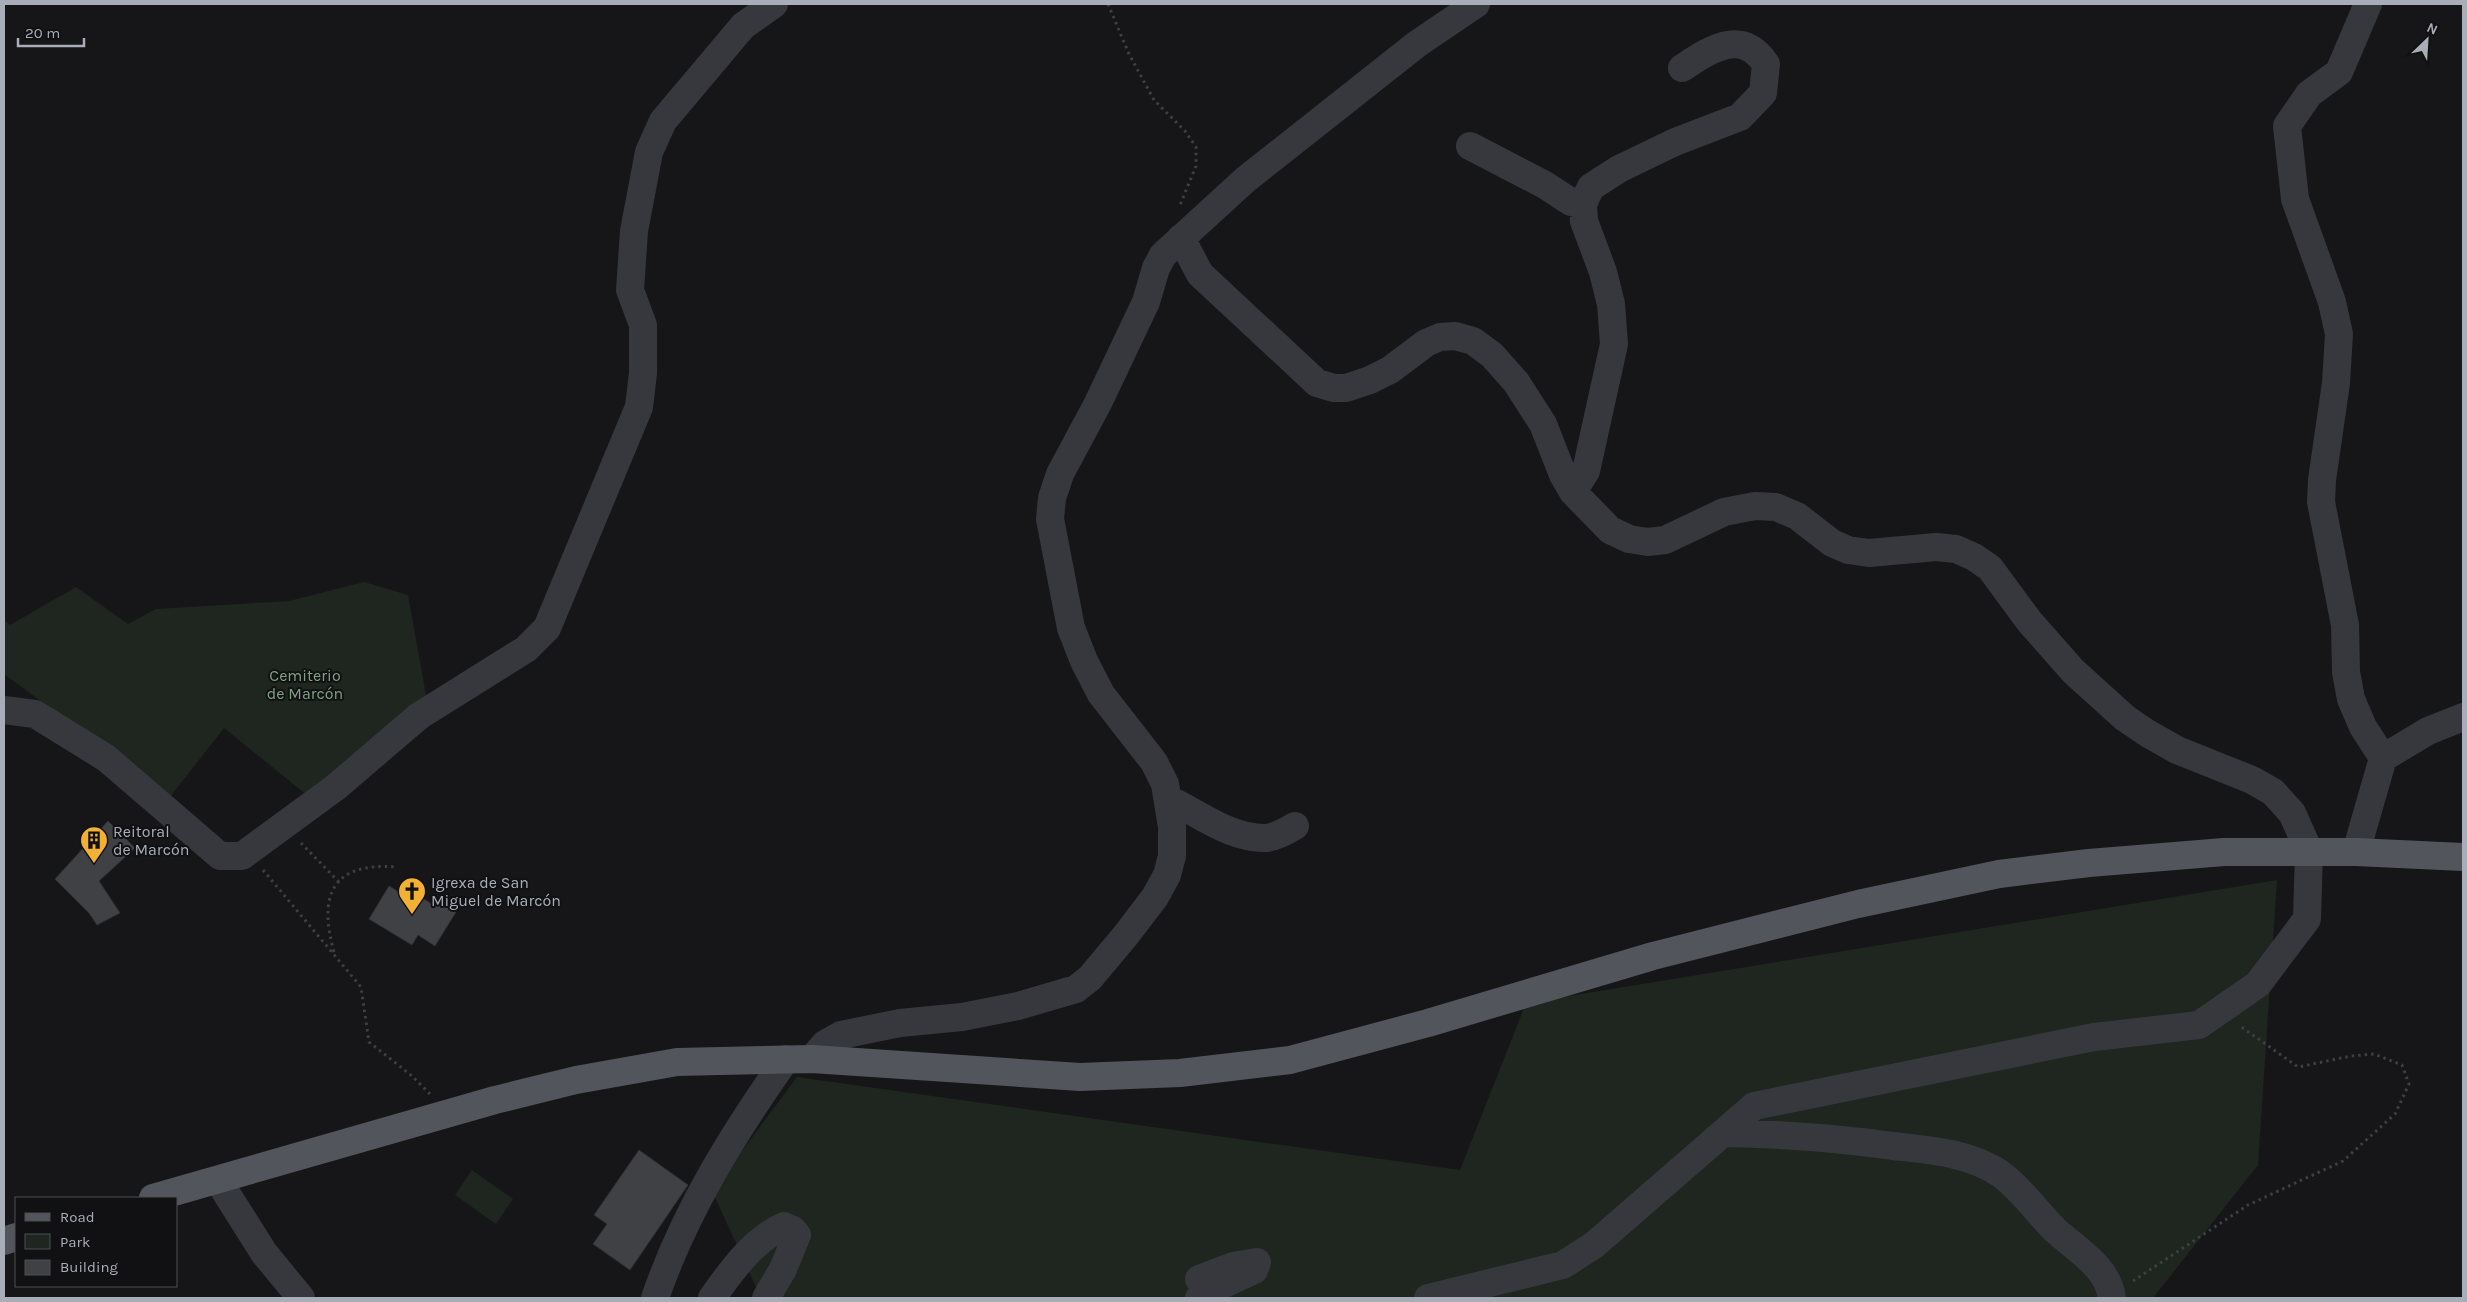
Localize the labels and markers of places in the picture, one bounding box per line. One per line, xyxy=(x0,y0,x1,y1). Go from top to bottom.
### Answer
place label: Reitoral de Marcón xyxy=(113,822,189,859)
building icon: Reitoral de Marcón xyxy=(79,825,109,864)
place label: Igrexa de San Miguel de Marcón xyxy=(431,873,561,910)
church icon: Igrexa de San Miguel de Marcón xyxy=(397,876,427,915)

